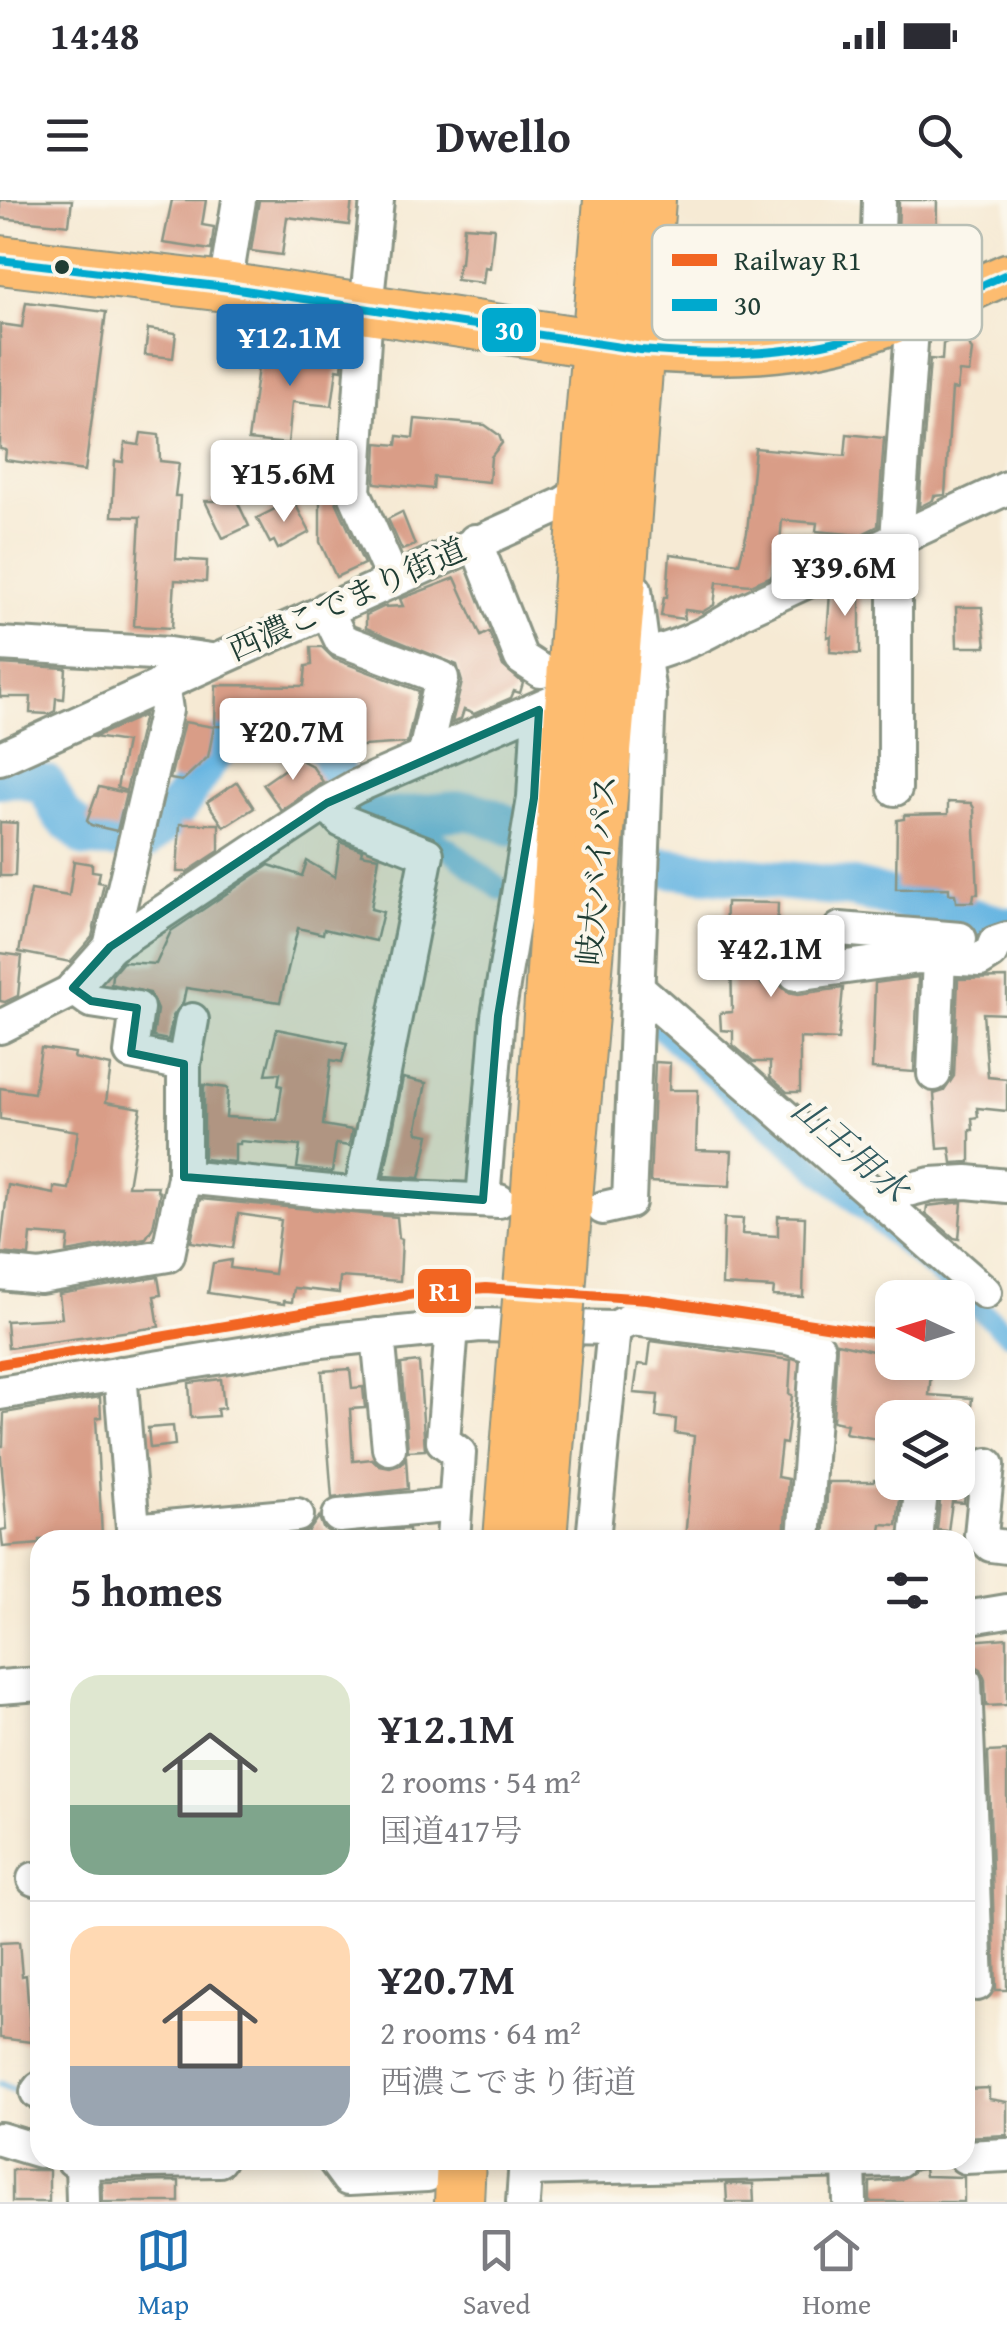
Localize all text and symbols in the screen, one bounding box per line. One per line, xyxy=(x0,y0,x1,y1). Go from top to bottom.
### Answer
text: 14:48 xyxy=(50,7,140,63)
text: Dwello xyxy=(436,103,571,168)
icon: menu xyxy=(40,108,95,163)
icon: search xyxy=(912,108,967,163)
legend xyxy=(652,225,982,340)
text: Railway R1 xyxy=(734,239,861,280)
unlabelled marker xyxy=(52,257,72,277)
text: 30 xyxy=(734,284,761,325)
pin: ¥12.1M xyxy=(209,304,371,389)
line badge: 30 xyxy=(480,306,538,354)
text: 30 xyxy=(494,309,524,350)
text: ¥12.1M xyxy=(239,313,341,360)
pin: ¥15.6M xyxy=(203,440,365,525)
text: ¥15.6M xyxy=(233,449,335,496)
street label: 西濃こでまり街道 xyxy=(220,525,473,672)
pin: ¥39.6M xyxy=(764,534,926,619)
text: ¥39.6M xyxy=(794,543,896,590)
pin: ¥20.7M xyxy=(212,698,374,783)
text: ¥20.7M xyxy=(242,707,344,754)
street label: 岐大バイパス xyxy=(565,773,628,967)
pin: ¥42.1M xyxy=(690,915,852,1000)
text: ¥42.1M xyxy=(720,924,822,971)
water label: 山王用水 xyxy=(781,1083,922,1216)
line badge: R1 xyxy=(416,1267,473,1315)
text: R1 xyxy=(429,1270,461,1311)
north arrow xyxy=(875,1280,975,1380)
map controls xyxy=(875,1280,975,1500)
button: layers xyxy=(875,1400,975,1500)
text: 5 homes xyxy=(70,1560,223,1621)
icon: filters xyxy=(880,1563,935,1618)
text: ¥12.1M xyxy=(380,1697,515,1758)
icon: home xyxy=(150,1715,270,1835)
text: 2 rooms · 54 m² xyxy=(380,1758,581,1805)
text: 国道417号 xyxy=(380,1807,522,1854)
text: ¥20.7M xyxy=(380,1948,515,2009)
icon: home xyxy=(150,1966,270,2086)
text: 2 rooms · 64 m² xyxy=(380,2009,581,2056)
text: 西濃こでまり街道 xyxy=(380,2058,636,2105)
tab: Map xyxy=(136,2223,191,2324)
tab: Saved xyxy=(463,2223,530,2324)
tab: Home xyxy=(802,2223,871,2324)

